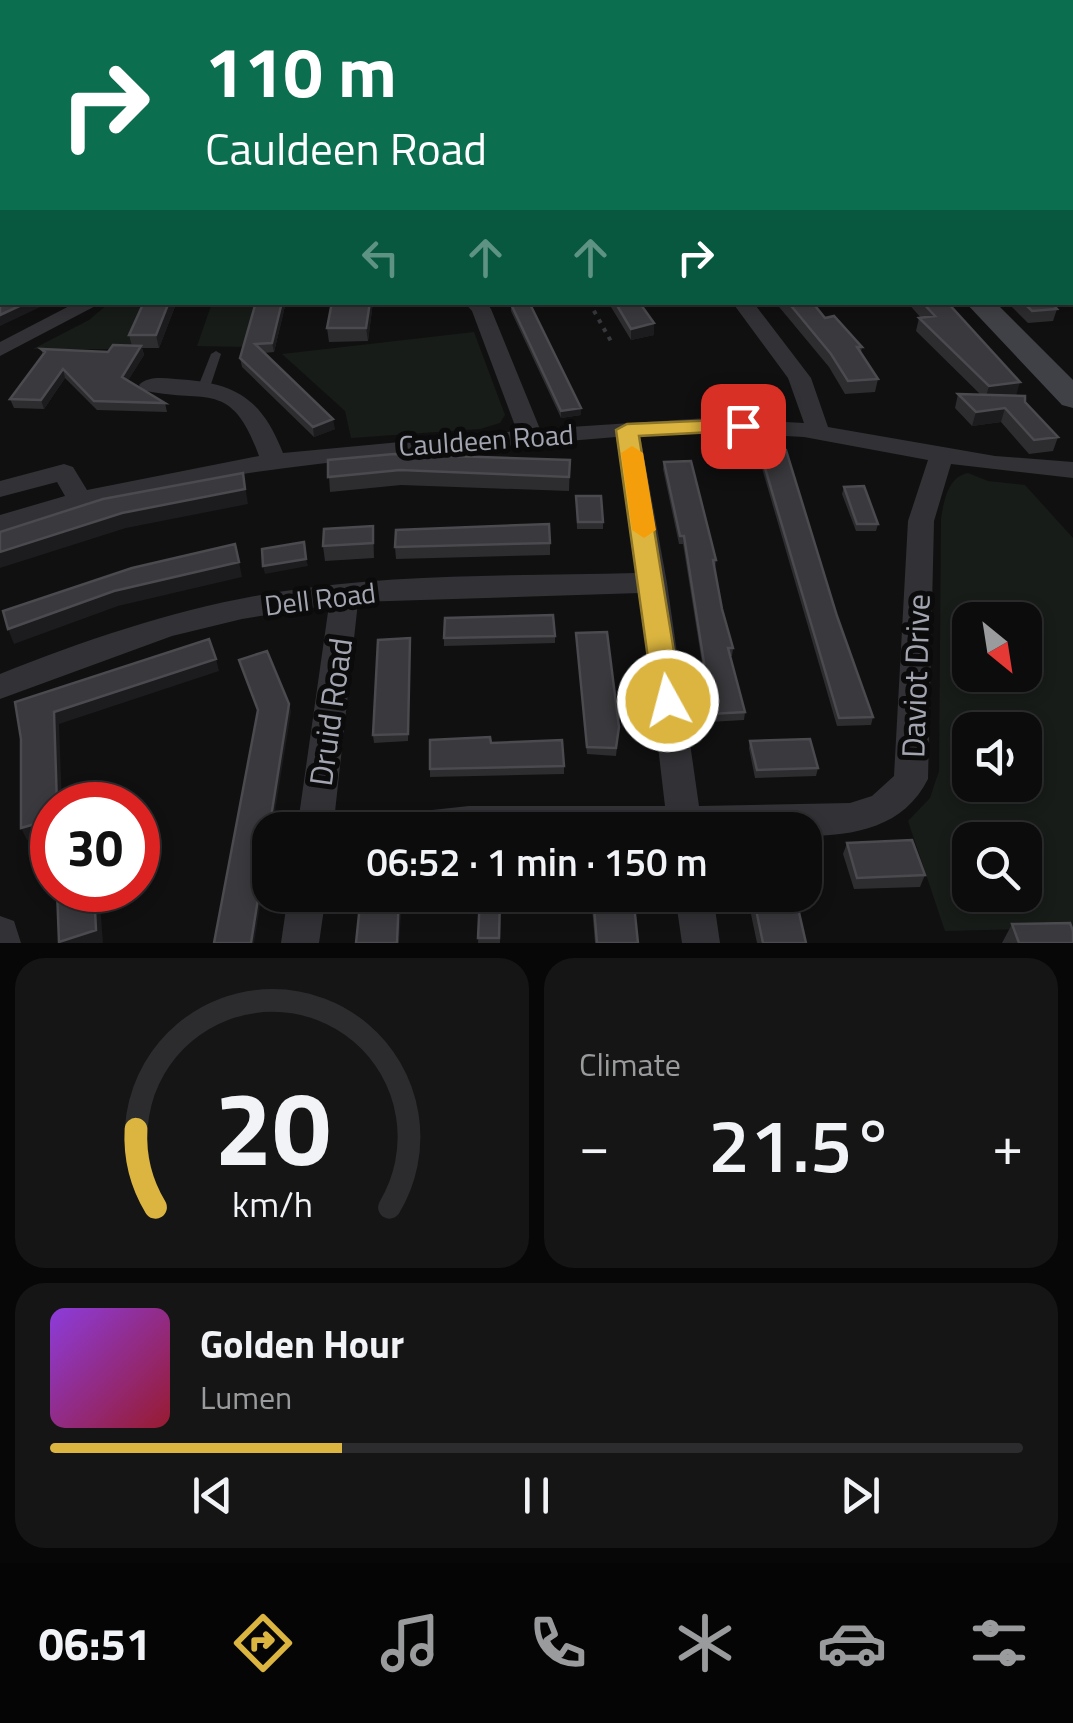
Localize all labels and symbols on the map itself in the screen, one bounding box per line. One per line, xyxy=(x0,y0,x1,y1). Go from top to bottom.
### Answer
pin xyxy=(701,384,786,469)
street label: Cauldeen Road xyxy=(397,412,575,467)
street label: Dell Road xyxy=(262,570,378,627)
street label: Daviot Drive xyxy=(888,593,942,759)
north arrow xyxy=(952,602,1042,692)
street label: Druid Road xyxy=(296,635,364,789)
position arrow xyxy=(616,649,720,753)
speed limit sign: 30 xyxy=(30,782,160,912)

